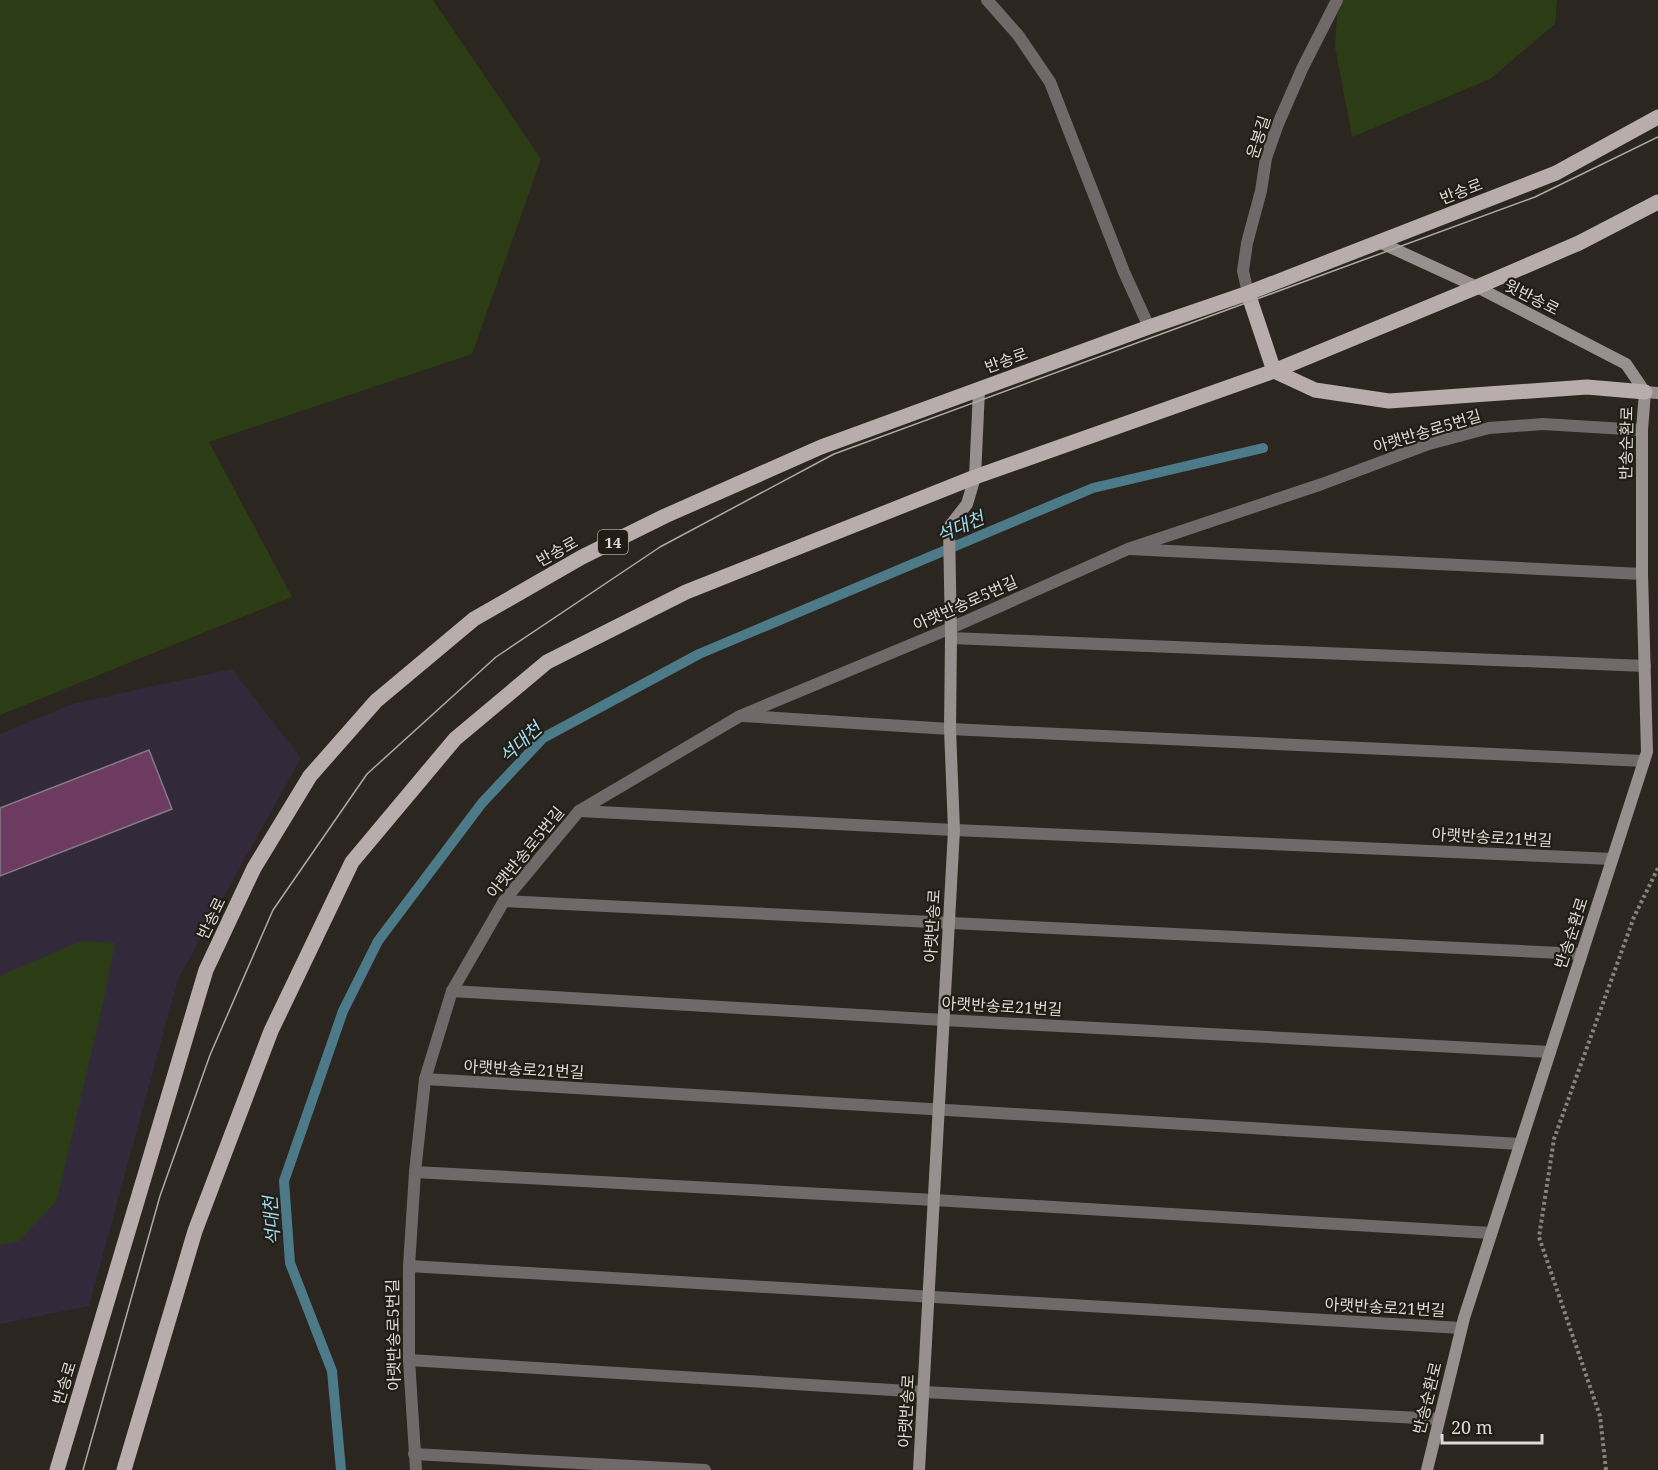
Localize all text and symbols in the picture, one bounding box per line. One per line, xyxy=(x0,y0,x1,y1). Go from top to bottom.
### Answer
street label: 운봉길 xyxy=(1241,113,1275,161)
street label: 반송로 xyxy=(1436,173,1486,209)
street label: 윗반송로 xyxy=(1501,274,1563,320)
street label: 반송로 xyxy=(981,342,1031,378)
street label: 아랫반송로5번길 xyxy=(1370,404,1484,458)
street label: 반송순환로 xyxy=(1614,406,1638,480)
water label: 석대천 xyxy=(932,504,990,547)
road number: 14 xyxy=(598,530,628,554)
street label: 반송로 xyxy=(532,531,582,571)
street label: 아랫반송로5번길 xyxy=(909,570,1021,636)
water label: 석대천 xyxy=(494,715,548,768)
street label: 아랫반송로5번길 xyxy=(481,802,569,902)
street label: 아랫반송로21번길 xyxy=(1431,823,1553,851)
street label: 아랫반송로 xyxy=(919,888,945,963)
street label: 반송로 xyxy=(191,893,231,943)
street label: 반송순환로 xyxy=(1549,894,1593,971)
street label: 아랫반송로21번길 xyxy=(941,992,1063,1020)
street label: 아랫반송로21번길 xyxy=(463,1055,585,1083)
water label: 석대천 xyxy=(257,1193,285,1247)
street label: 아랫반송로5번길 xyxy=(381,1279,405,1391)
street label: 아랫반송로21번길 xyxy=(1324,1293,1446,1321)
street label: 반송로 xyxy=(47,1358,81,1407)
street label: 반송순환로 xyxy=(1407,1359,1447,1436)
street label: 아랫반송로 xyxy=(893,1373,919,1448)
scale bar xyxy=(1442,1407,1542,1445)
text: 20 m xyxy=(1451,1415,1493,1439)

